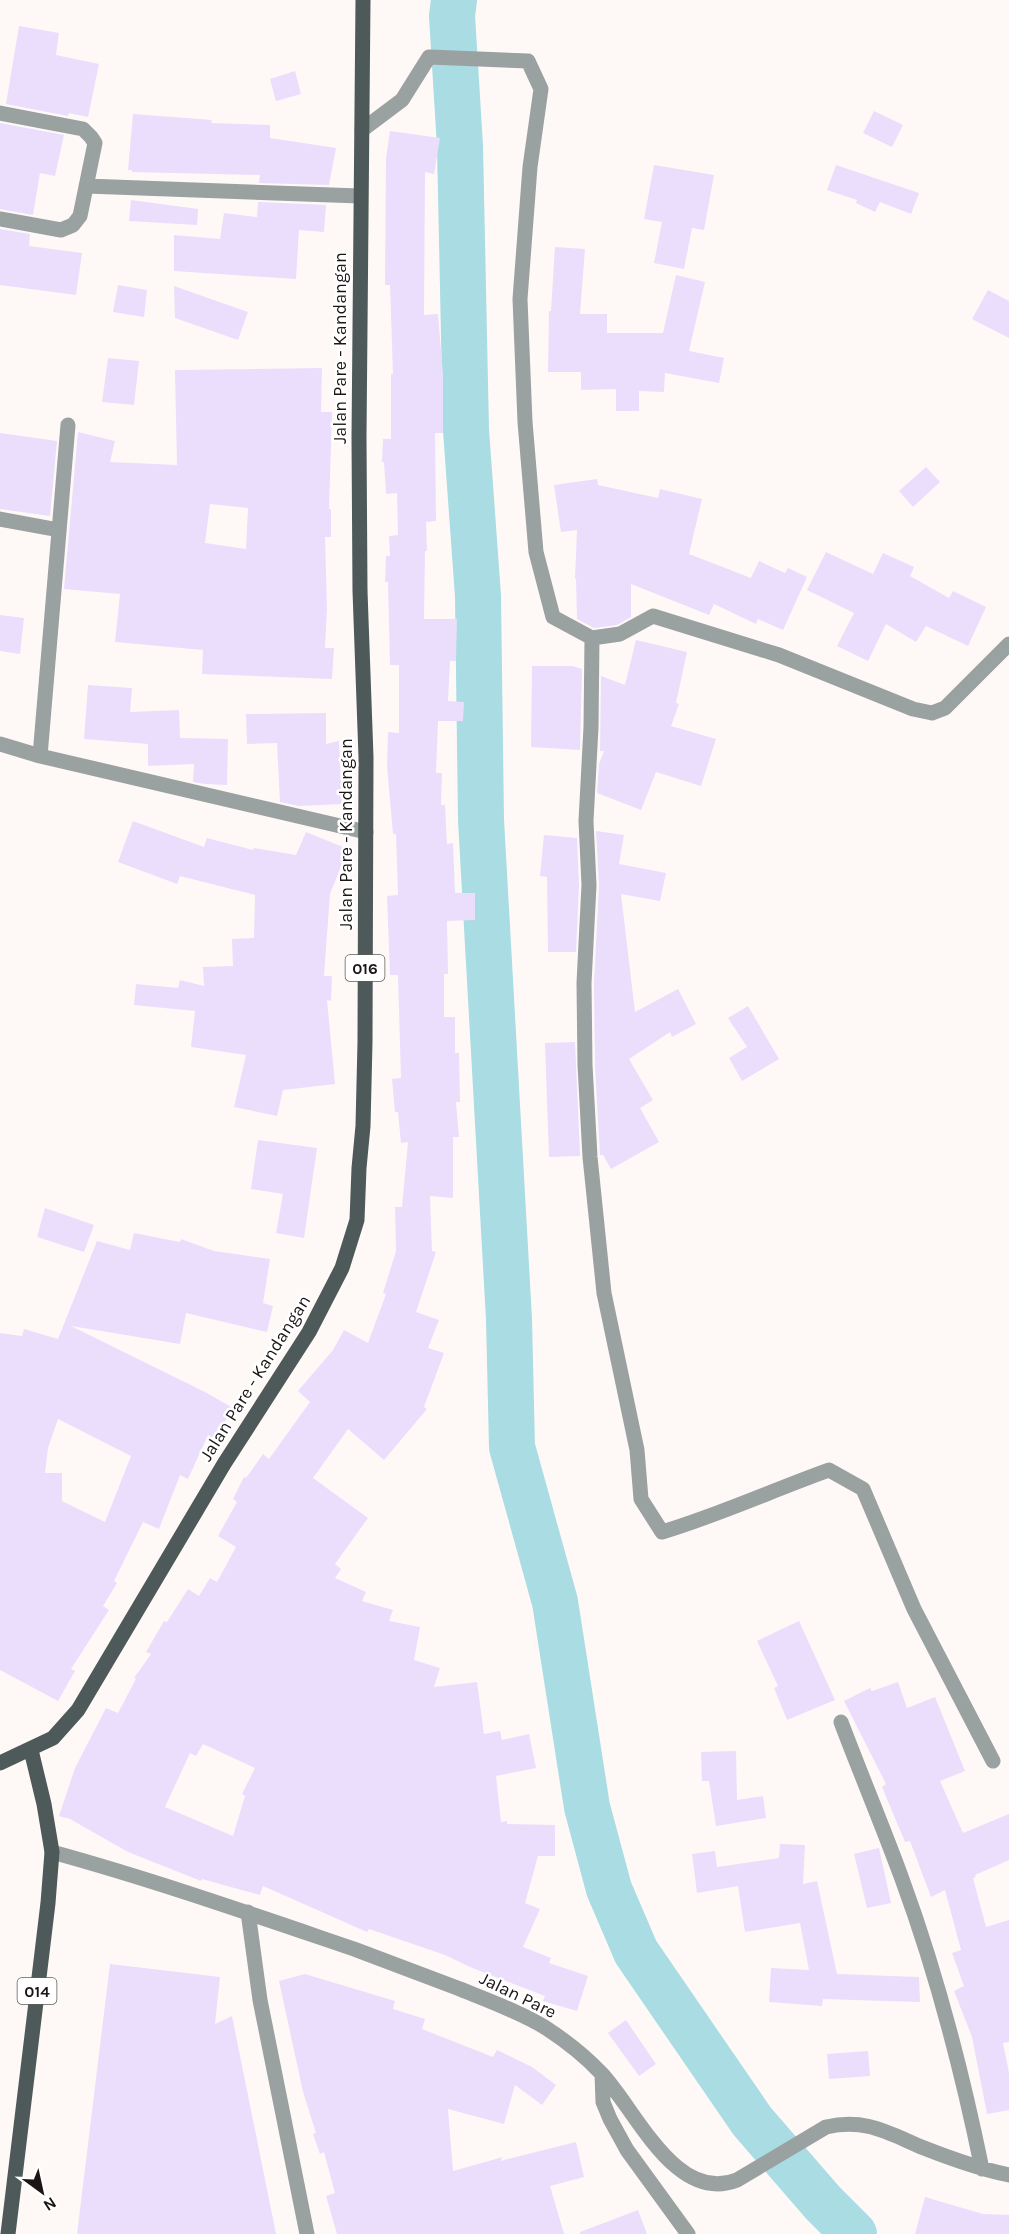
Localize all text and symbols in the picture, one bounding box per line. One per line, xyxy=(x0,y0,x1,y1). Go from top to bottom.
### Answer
street label: Jalan Pare - Kandangan xyxy=(329,252,351,444)
street label: Jalan Pare - Kandangan xyxy=(335,738,357,930)
road number: 016 xyxy=(346,955,385,981)
street label: Jalan Pare - Kandangan xyxy=(195,1291,315,1465)
street label: Jalan Pare xyxy=(476,1967,560,2023)
road number: 014 xyxy=(18,1978,57,2004)
north arrow xyxy=(12,2162,72,2222)
text: N xyxy=(40,2193,60,2215)

